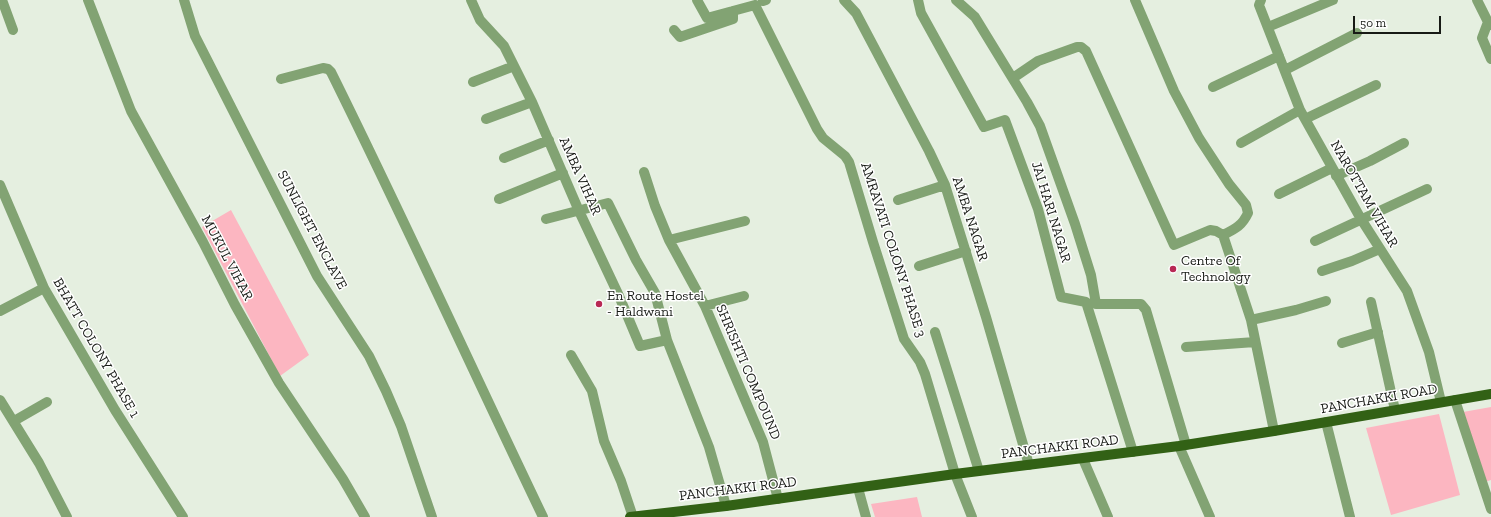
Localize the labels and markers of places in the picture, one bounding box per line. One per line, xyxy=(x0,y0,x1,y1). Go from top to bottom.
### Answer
place label: Centre Of Technology xyxy=(1181,253,1251,286)
marker: Centre Of Technology xyxy=(1168,264,1178,274)
place label: En Route Hostel - Haldwani xyxy=(607,288,704,320)
marker: En Route Hostel - Haldwani xyxy=(594,299,604,309)

